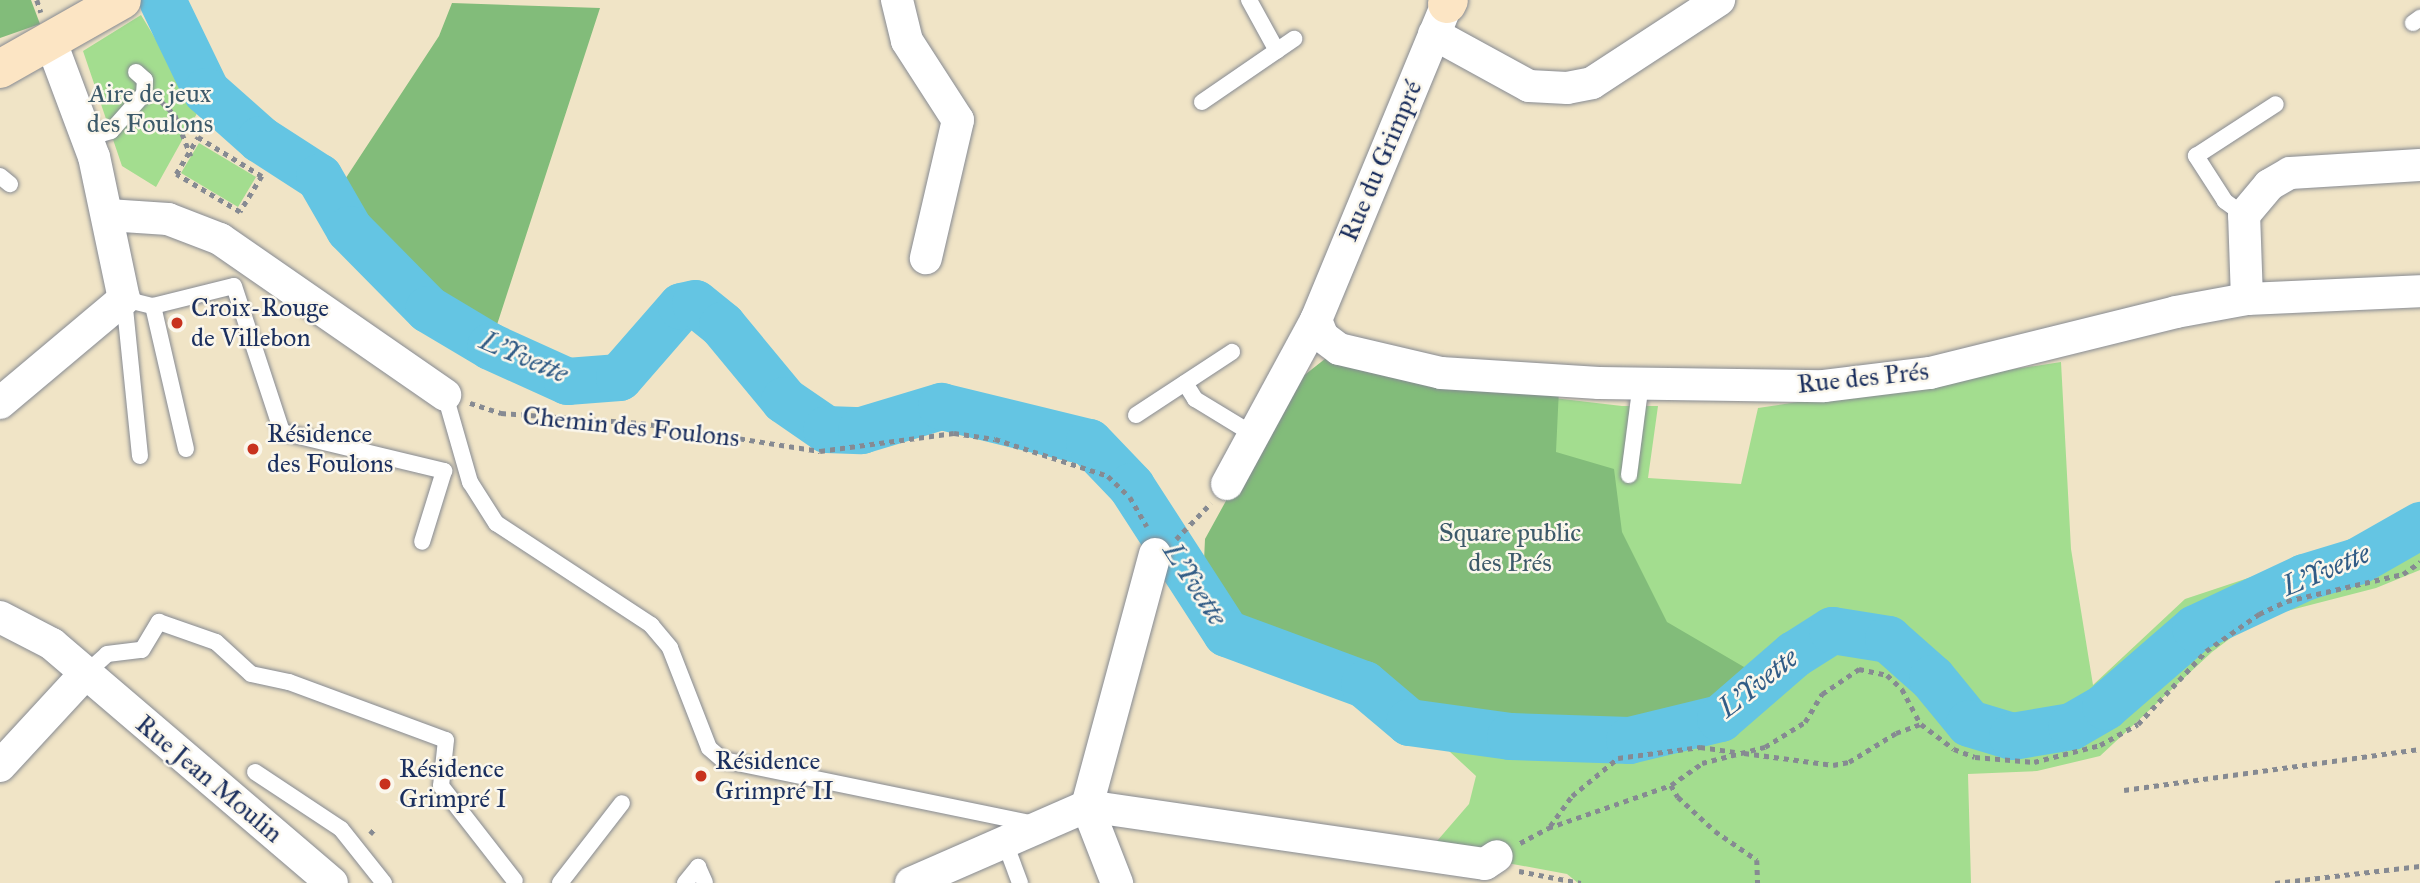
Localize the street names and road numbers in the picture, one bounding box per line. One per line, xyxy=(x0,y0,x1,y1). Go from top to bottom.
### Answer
street label: Rue du Grimpré xyxy=(1333,76,1429,246)
street label: Rue des Prés xyxy=(1796,356,1930,400)
street label: Chemin des Foulons xyxy=(521,400,741,454)
street label: Rue Jean Moulin xyxy=(129,709,289,849)

